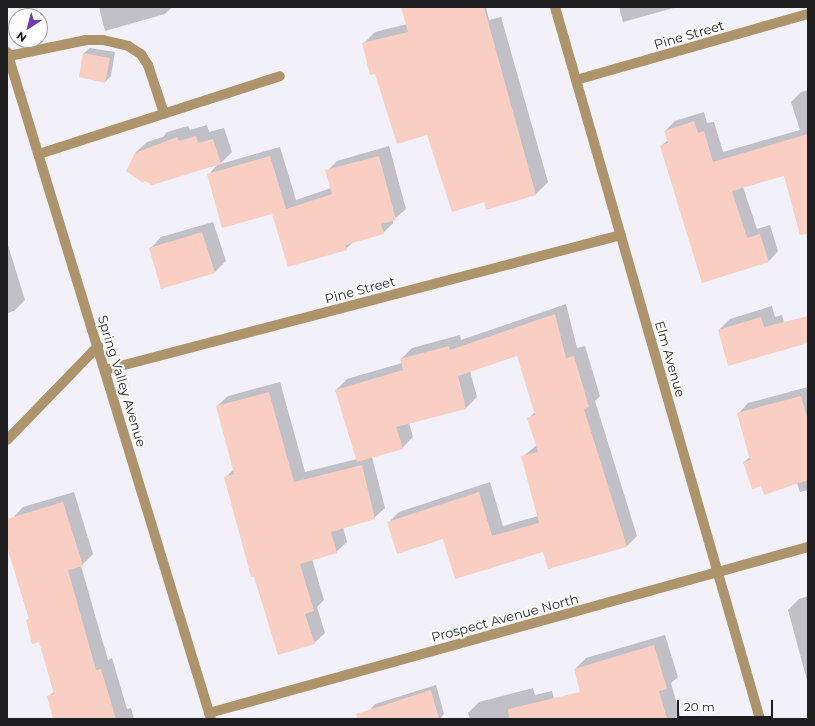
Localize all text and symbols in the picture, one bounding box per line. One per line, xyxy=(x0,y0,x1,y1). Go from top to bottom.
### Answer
north arrow xyxy=(8,8,48,48)
street label: Pine Street xyxy=(652,18,726,52)
text: N xyxy=(14,29,29,45)
street label: Pine Street xyxy=(323,273,397,307)
street label: Spring Valley Avenue xyxy=(95,313,149,449)
street label: Elm Avenue xyxy=(652,319,688,399)
street label: Prospect Avenue North xyxy=(430,591,580,645)
scale bar xyxy=(679,692,775,718)
text: 20 m xyxy=(684,699,715,714)

